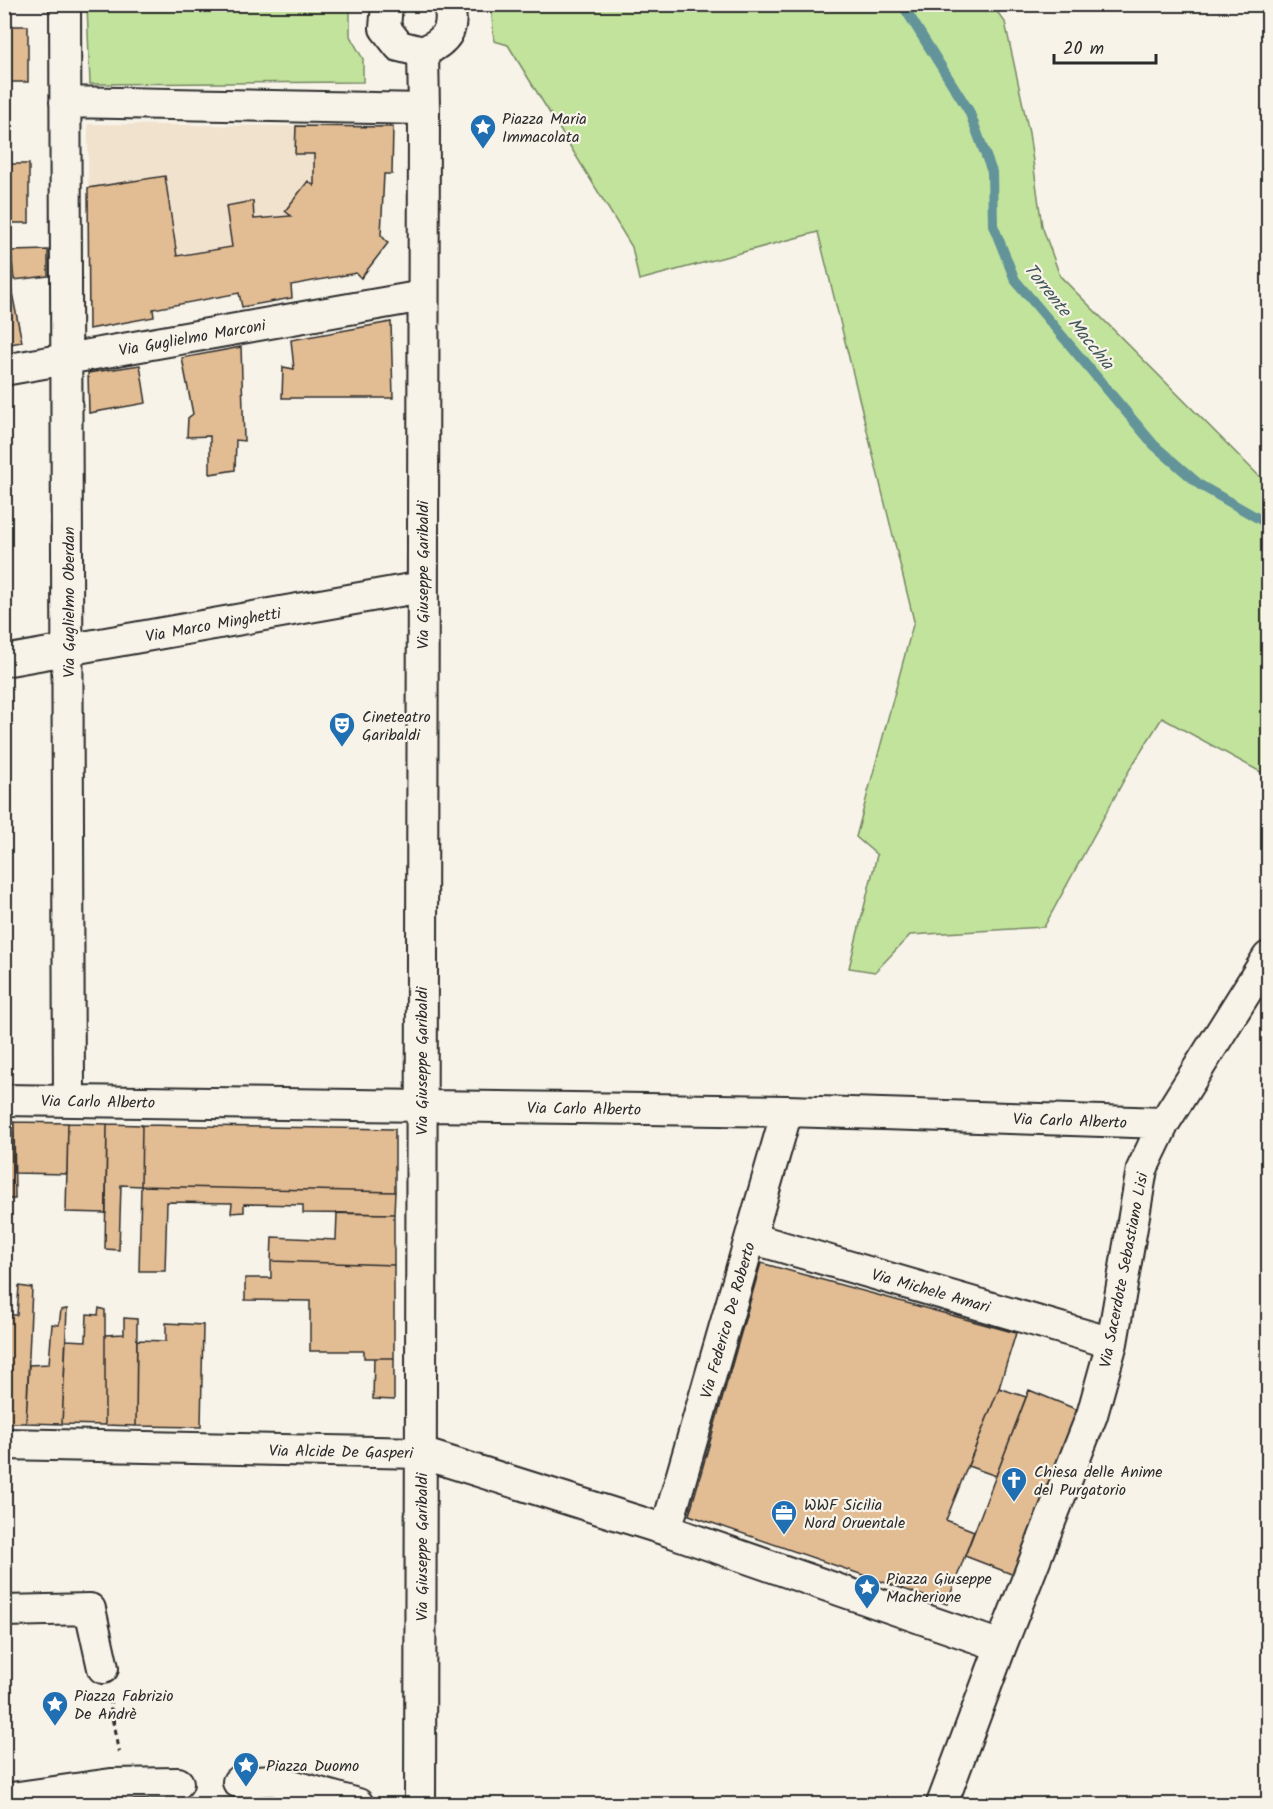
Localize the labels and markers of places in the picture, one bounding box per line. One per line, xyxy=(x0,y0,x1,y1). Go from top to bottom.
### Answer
place label: Piazza Maria Immacolata xyxy=(502,107,587,150)
place icon: Piazza Maria Immacolata xyxy=(468,112,498,150)
place label: Cineteatro Garibaldi xyxy=(362,705,431,748)
theatre icon: Cineteatro Garibaldi xyxy=(327,710,357,748)
place label: Chiesa delle Anime del Purgatorio xyxy=(1034,1460,1163,1503)
church icon: Chiesa delle Anime del Purgatorio xyxy=(999,1465,1029,1503)
place label: WWF Sicilia Nord Oruentale xyxy=(804,1493,905,1536)
office icon: WWF Sicilia Nord Oruentale xyxy=(769,1498,799,1536)
place label: Piazza Giuseppe Macherione xyxy=(886,1567,992,1610)
place icon: Piazza Giuseppe Macherione xyxy=(852,1572,882,1610)
place label: Piazza Fabrizio De Andrè xyxy=(74,1684,173,1727)
place icon: Piazza Fabrizio De Andrè xyxy=(40,1689,70,1727)
place icon: Piazza Duomo xyxy=(231,1750,261,1788)
place label: Piazza Duomo xyxy=(266,1754,359,1779)

